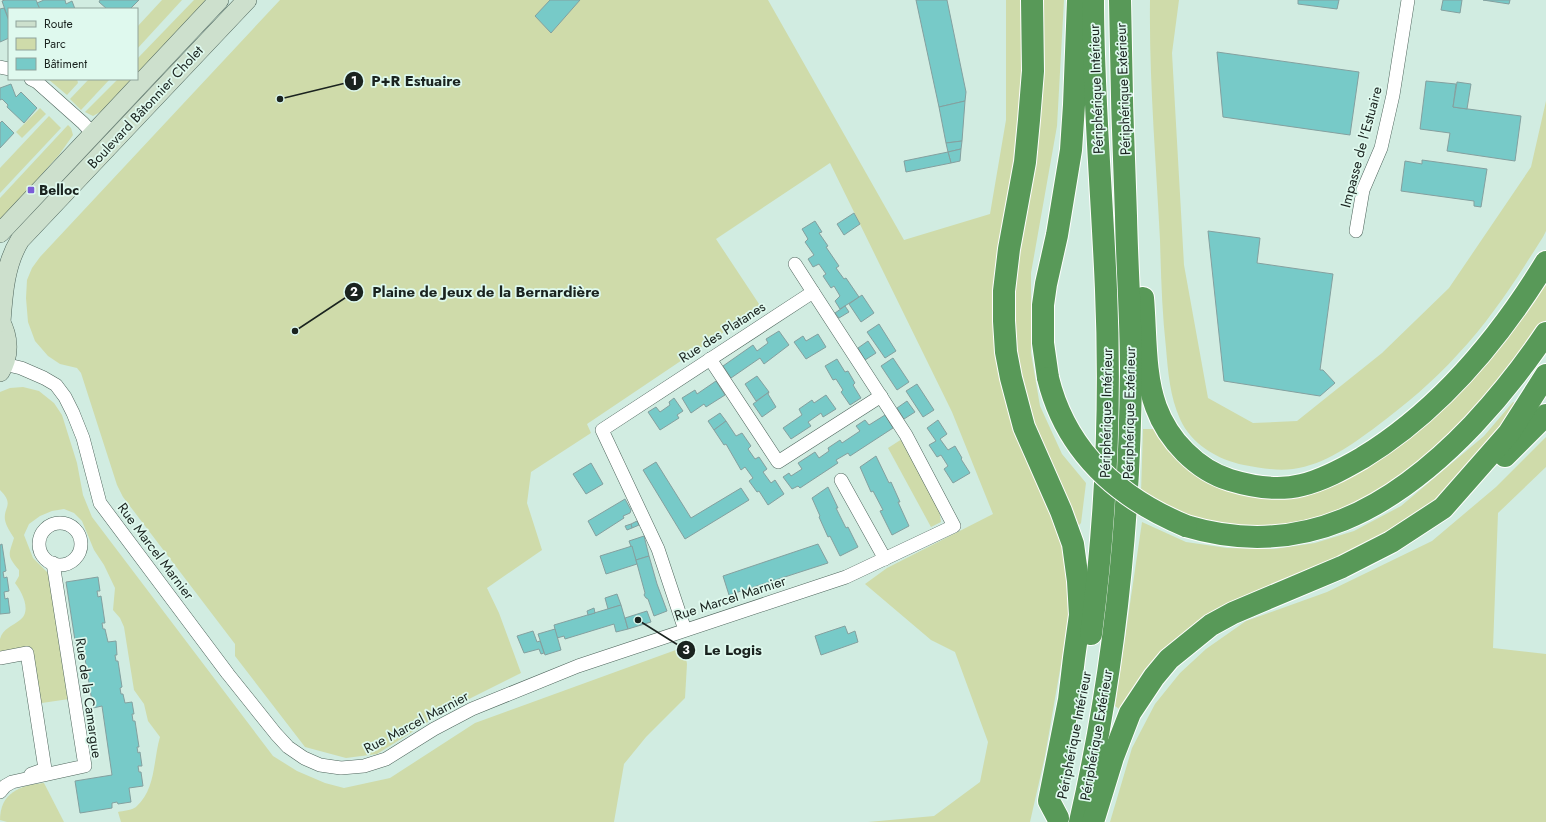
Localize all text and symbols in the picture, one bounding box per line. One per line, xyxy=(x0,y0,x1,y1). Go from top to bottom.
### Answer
legend xyxy=(8,8,138,80)
text: Route xyxy=(44,15,73,33)
street label: Périphérique Extérieur xyxy=(1111,22,1135,156)
street label: Périphérique Intérieur xyxy=(1084,24,1108,154)
text: Parc xyxy=(44,35,66,53)
street label: Boulevard Bâtonnier Cholet xyxy=(83,41,208,173)
text: Bâtiment xyxy=(44,55,87,73)
callout: P+R Estuaire xyxy=(344,67,469,94)
text: P+R Estuaire xyxy=(371,70,461,92)
text: 1 xyxy=(351,72,357,90)
street label: Impasse de l'Estuaire xyxy=(1335,84,1387,210)
place label: Belloc xyxy=(39,180,79,200)
marker: Belloc xyxy=(26,185,36,195)
callout: Plaine de Jeux de la Bernardière xyxy=(344,279,607,306)
text: Plaine de Jeux de la Bernardière xyxy=(372,281,600,303)
text: 2 xyxy=(350,283,358,301)
street label: Rue des Platanes xyxy=(675,296,769,367)
street label: Périphérique Extérieur xyxy=(1118,346,1140,479)
street label: Périphérique Intérieur xyxy=(1095,348,1117,478)
street label: Rue Marcel Marnier xyxy=(113,498,199,604)
street label: Rue Marcel Marnier xyxy=(672,570,789,626)
street label: Rue de la Camargue xyxy=(71,637,107,759)
callout: Le Logis xyxy=(676,637,770,664)
text: Le Logis xyxy=(704,639,762,661)
text: 3 xyxy=(682,641,690,659)
street label: Périphérique Extérieur xyxy=(1075,668,1117,802)
street label: Périphérique Intérieur xyxy=(1052,669,1096,801)
street label: Rue Marcel Marnier xyxy=(360,686,472,758)

